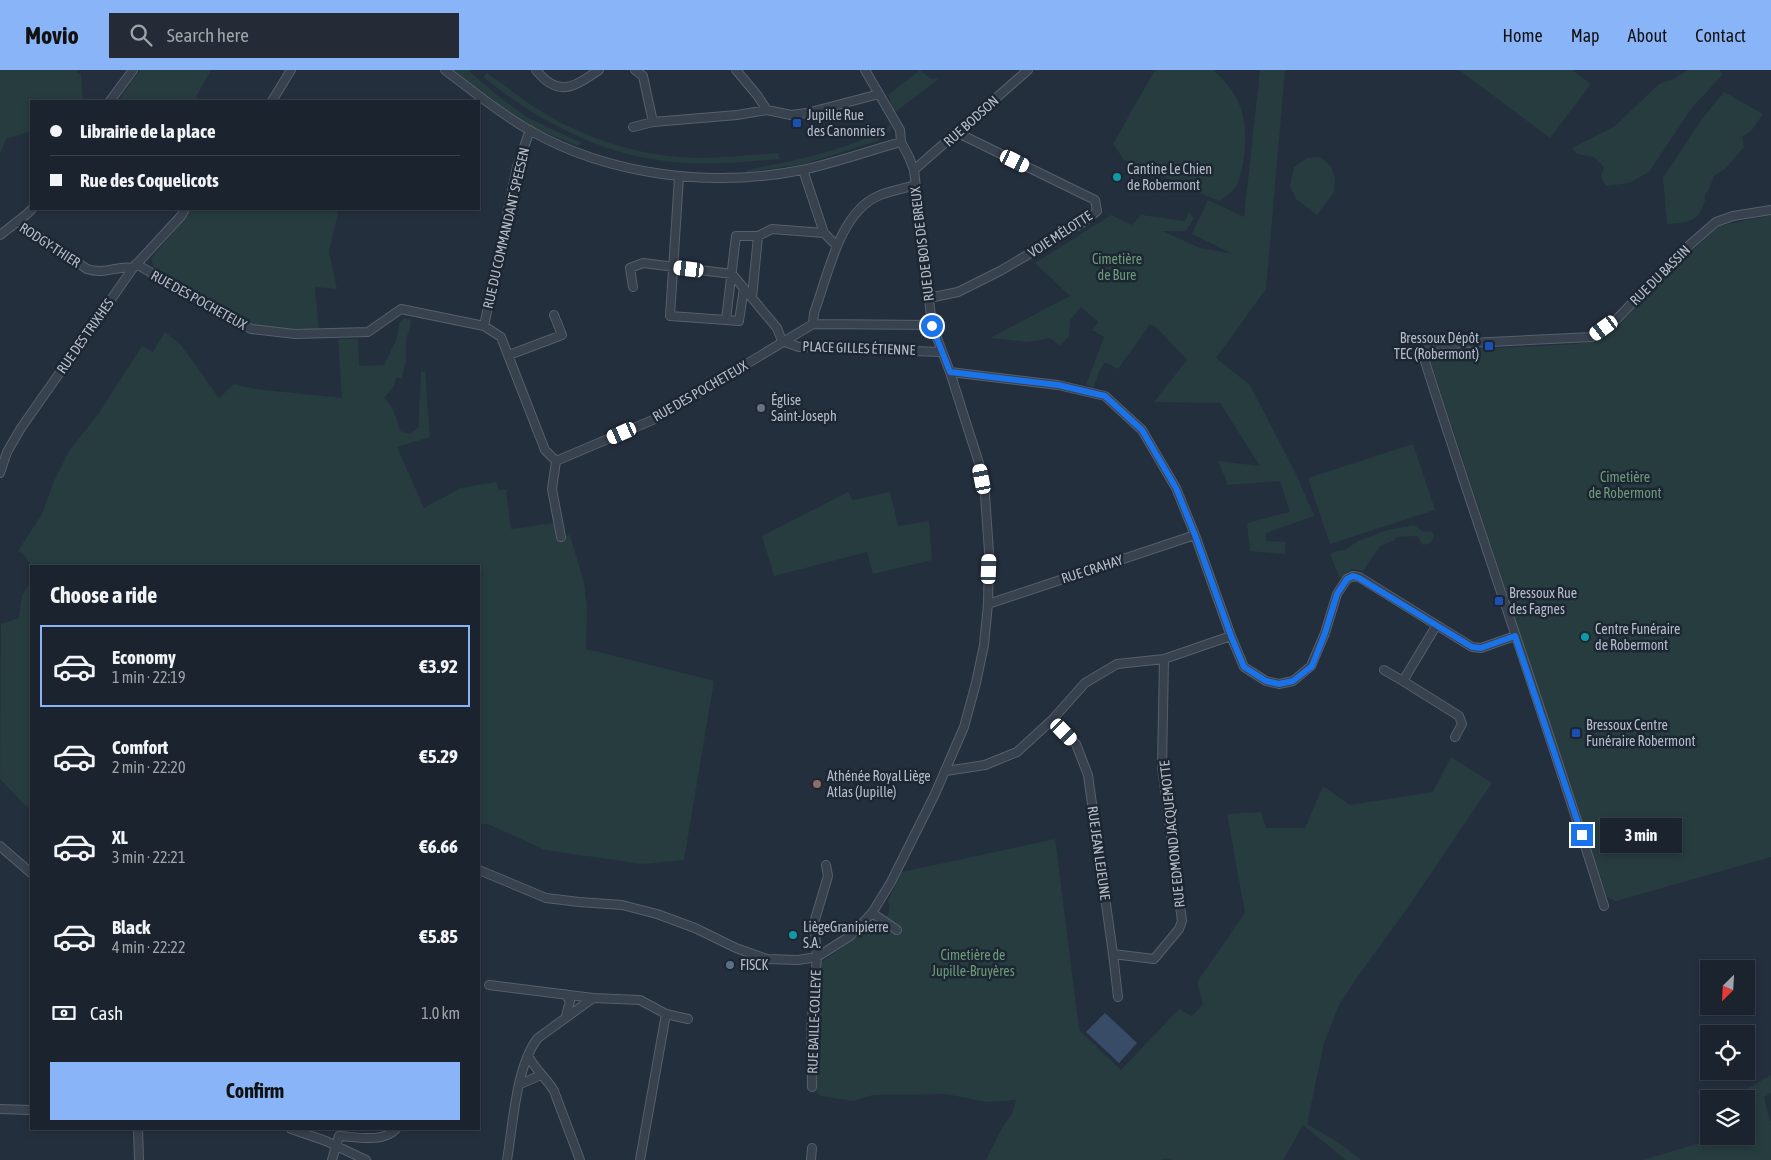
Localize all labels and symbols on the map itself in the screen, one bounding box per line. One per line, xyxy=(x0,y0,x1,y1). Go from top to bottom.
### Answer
street label: RUE BODSON xyxy=(940,92,1002,150)
place label: Jupille Rue des Canonniers xyxy=(807,107,885,139)
marker: Jupille Rue des Canonniers xyxy=(791,117,803,129)
street label: RUE DU COMMANDANT SPEESEN xyxy=(480,146,532,310)
car xyxy=(998,148,1031,174)
place label: Cantine Le Chien de Robermont xyxy=(1127,161,1212,193)
marker: Cantine Le Chien de Robermont xyxy=(1111,171,1123,183)
street label: RUE DE BOIS DE BREUX xyxy=(907,185,937,302)
street label: VOIE MÉLOTTE xyxy=(1025,207,1095,261)
street label: RODGY-THIER xyxy=(17,219,83,271)
street label: RUE DU BASSIN xyxy=(1627,242,1693,308)
park label: Cimetière de Bure xyxy=(1092,251,1142,283)
car xyxy=(673,260,704,278)
street label: RUE DES POCHETEUX xyxy=(148,267,250,333)
street label: RUE DES TRIXHES xyxy=(53,295,117,377)
car xyxy=(1587,313,1620,343)
route start xyxy=(921,315,943,337)
place label: Bressoux Dépôt TEC (Robermont) xyxy=(1394,330,1479,362)
street label: PLACE GILLES ÉTIENNE xyxy=(802,338,916,358)
marker: Bressoux Dépôt TEC (Robermont) xyxy=(1483,340,1495,352)
street label: RUE DES POCHETEUX xyxy=(650,357,751,425)
place label: Église Saint-Joseph xyxy=(771,392,837,424)
marker: Église Saint-Joseph xyxy=(755,402,767,414)
car xyxy=(605,420,638,446)
car xyxy=(971,463,992,495)
park label: Cimetière de Robermont xyxy=(1588,469,1662,501)
street label: RUE CRAHAY xyxy=(1059,551,1126,586)
car xyxy=(980,554,997,584)
place label: Bressoux Rue des Fagnes xyxy=(1509,585,1577,617)
marker: Bressoux Rue des Fagnes xyxy=(1493,595,1505,607)
place label: Centre Funéraire de Robermont xyxy=(1595,621,1680,653)
marker: Centre Funéraire de Robermont xyxy=(1579,631,1591,643)
car xyxy=(1048,716,1079,748)
place label: Bressoux Centre Funéraire Robermont xyxy=(1586,717,1696,749)
marker: Bressoux Centre Funéraire Robermont xyxy=(1570,727,1582,739)
street label: RUE EDMOND JACQUEMOTTE xyxy=(1156,760,1188,908)
place label: Athénée Royal Liège Atlas (Jupille) xyxy=(827,768,931,800)
marker: Athénée Royal Liège Atlas (Jupille) xyxy=(811,778,823,790)
street label: RUE JEAN LEJEUNE xyxy=(1084,805,1114,901)
callout: 3 min xyxy=(1600,818,1682,852)
route end xyxy=(1571,824,1593,846)
place label: LiègeGranipierre S.A. xyxy=(803,919,889,951)
marker: LiègeGranipierre S.A. xyxy=(787,929,799,941)
park label: Cimetière de Jupille-Bruyères xyxy=(931,947,1015,979)
place label: FISCK xyxy=(740,957,768,973)
marker: FISCK xyxy=(724,959,736,971)
north arrow xyxy=(1700,960,1755,1015)
street label: RUE BAILLE-COLLEYE xyxy=(804,970,824,1074)

